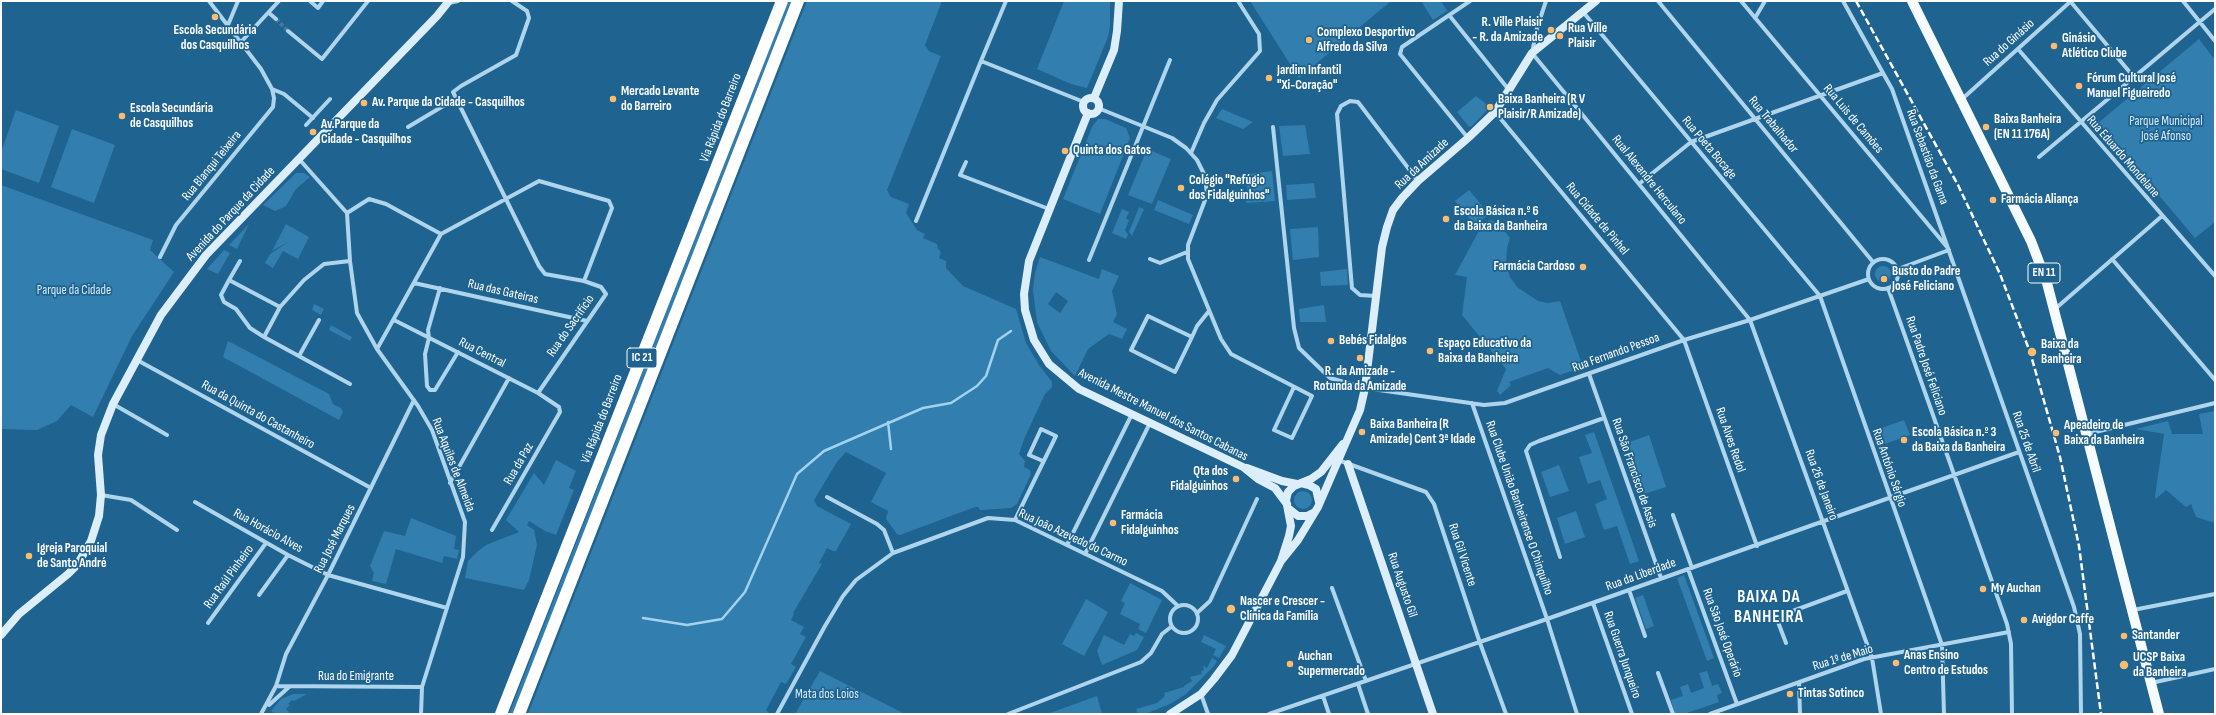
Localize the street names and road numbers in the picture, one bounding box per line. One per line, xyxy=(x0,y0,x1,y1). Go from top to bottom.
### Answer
street label: Rua do Ginásio xyxy=(1980,16,2038,70)
street label: Via Rápida do Barreiro xyxy=(697,71,745,165)
street label: Rua Luis de Camões xyxy=(1820,81,1886,157)
street label: Rua Trabalhador xyxy=(1745,93,1801,157)
street label: Rua Sebastião da Gama xyxy=(1902,107,1952,207)
street label: Rua Poeta Bocage xyxy=(1678,113,1740,183)
street label: Rua Eduardo Mondelane xyxy=(2083,113,2163,201)
street label: Rua Blanqui Teixeira xyxy=(179,128,245,204)
street label: Rual Alexandre Herculano xyxy=(1608,132,1690,228)
street label: Rua da Amizade xyxy=(1392,135,1452,193)
street label: Avenida do Parque da Cidade xyxy=(183,164,279,264)
street label: Rua Cidade de Pinhel xyxy=(1562,180,1632,258)
road number: EN 11 xyxy=(2028,263,2060,283)
street label: Rua das Gateiras xyxy=(466,276,540,308)
street label: Rua do Sacrifício xyxy=(544,292,598,360)
street label: Rua Padre José Feliciano xyxy=(1902,314,1950,418)
street label: Rua Fernando Pessoa xyxy=(1570,330,1662,376)
street label: Rua Central xyxy=(456,335,508,371)
road number: IC 21 xyxy=(627,348,657,368)
street label: Avenida Mestre Manuel dos Santos Cabanas xyxy=(1076,365,1250,465)
street label: Via Rápida do Barreiro xyxy=(578,372,626,466)
street label: Rua da Quinta do Castanheiro xyxy=(199,377,317,453)
street label: Rua Alves Redol xyxy=(1712,405,1748,475)
street label: Rua 25 de Abril xyxy=(2008,409,2044,475)
street label: Rua Aquiles de Almeida xyxy=(428,416,478,514)
street label: Rua São Francisco de Assis xyxy=(1608,416,1660,530)
street label: Rua Clube União Banheirense O Chinquilho xyxy=(1482,419,1556,597)
street label: Rua António Sérgio xyxy=(1868,427,1910,509)
street label: Rua da Paz xyxy=(501,440,537,488)
street label: Rua 26 de Janeiro xyxy=(1801,447,1841,523)
street label: Rua José Marques xyxy=(311,502,359,576)
street label: Rua Horácio Alves xyxy=(231,505,305,557)
street label: Rua João Azevedo do Carmo xyxy=(1016,506,1130,570)
street label: Rua Gil Vicente xyxy=(1444,522,1480,588)
street label: Rua Raúl Pinheiro xyxy=(201,542,257,612)
street label: Rua Augusto Gil xyxy=(1384,551,1420,619)
street label: Rua da Liberdade xyxy=(1604,555,1678,595)
street label: Rua São José Operário xyxy=(1699,586,1745,680)
street label: Rua Guerra Junqueiro xyxy=(1600,609,1644,701)
street label: Rua 1º de Maio xyxy=(1811,641,1875,675)
street label: Rua do Emigrante xyxy=(318,669,394,685)

